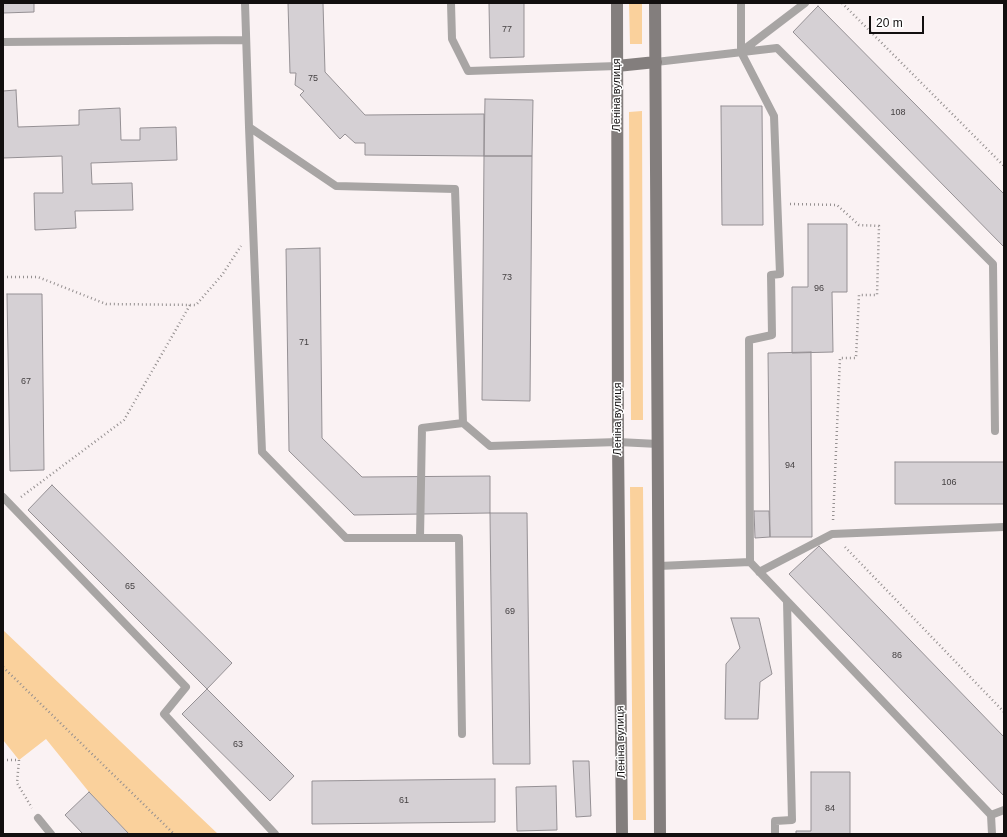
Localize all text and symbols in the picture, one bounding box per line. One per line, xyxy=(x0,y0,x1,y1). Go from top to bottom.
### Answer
scale bar xyxy=(871,8,926,34)
text: 20 m xyxy=(876,16,903,30)
house number: 77 xyxy=(502,25,512,35)
street label: Леніна вулиця xyxy=(610,59,624,131)
house number: 75 xyxy=(308,74,318,84)
house number: 108 xyxy=(890,108,906,118)
house number: 73 xyxy=(502,273,512,283)
house number: 96 xyxy=(814,284,824,294)
house number: 71 xyxy=(299,338,309,348)
house number: 67 xyxy=(21,377,31,387)
street label: Леніна вулиця xyxy=(611,383,625,455)
house number: 94 xyxy=(785,461,795,471)
house number: 106 xyxy=(941,478,957,488)
house number: 65 xyxy=(125,582,135,592)
house number: 69 xyxy=(505,607,515,617)
house number: 86 xyxy=(892,651,902,661)
street label: Леніна вулиця xyxy=(614,705,628,779)
house number: 63 xyxy=(233,740,243,750)
house number: 61 xyxy=(399,796,409,806)
house number: 84 xyxy=(825,804,835,814)

